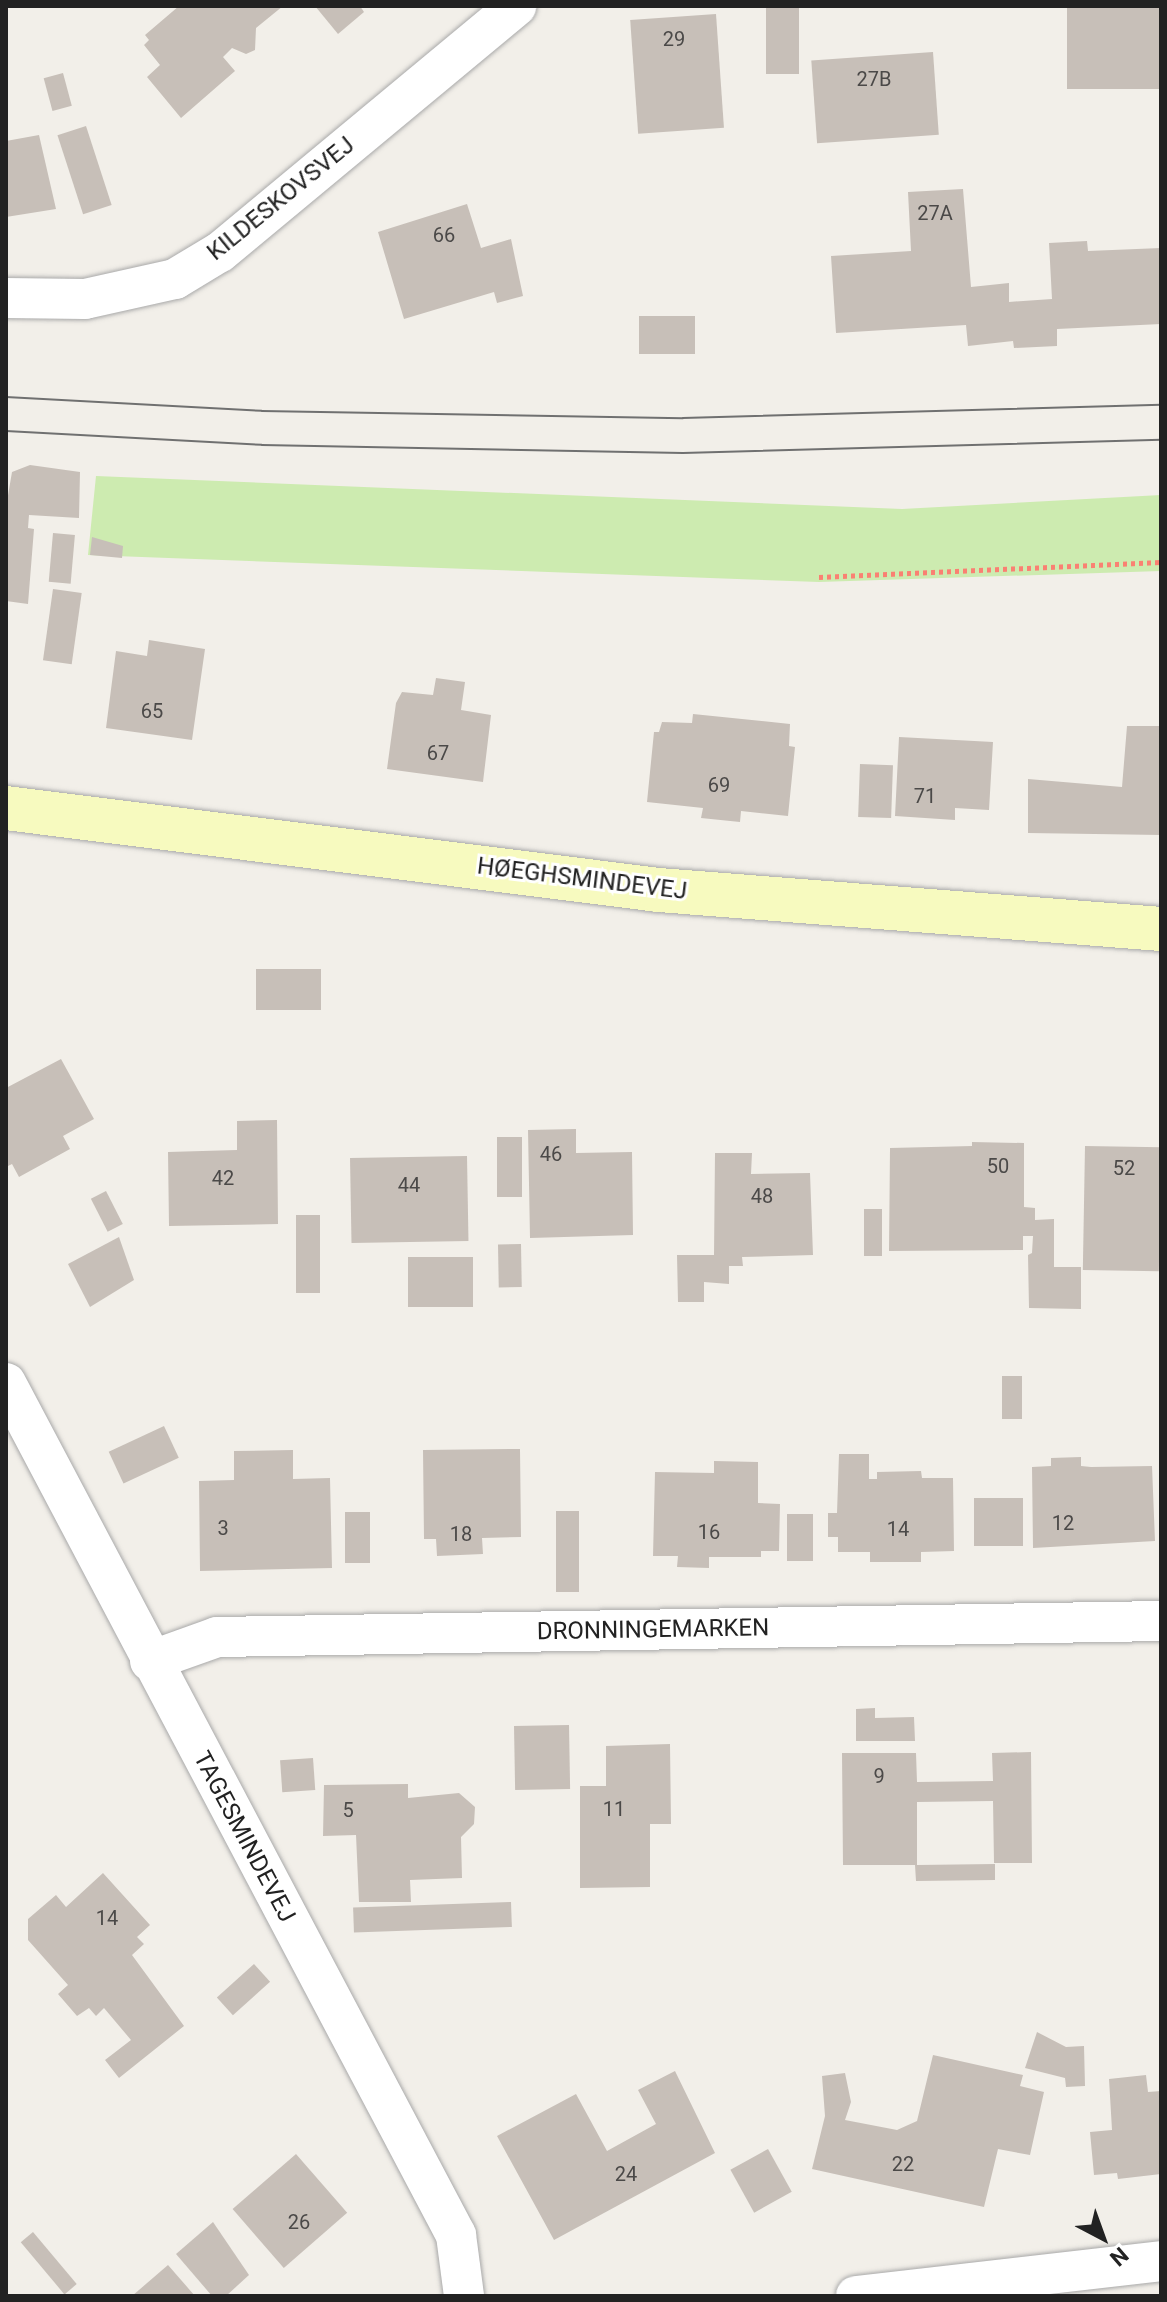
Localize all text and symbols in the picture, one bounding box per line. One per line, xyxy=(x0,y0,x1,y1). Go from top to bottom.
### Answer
house number: 29 xyxy=(663,27,685,51)
house number: 27B xyxy=(857,67,891,91)
street label: KILDESKOVSVEJ xyxy=(202,131,360,267)
house number: 27A xyxy=(917,201,953,225)
house number: 66 xyxy=(433,223,455,247)
house number: 65 xyxy=(141,699,163,723)
house number: 67 xyxy=(427,741,449,765)
house number: 69 xyxy=(708,773,730,797)
house number: 71 xyxy=(914,784,936,808)
street label: HØEGHSMINDEVEJ xyxy=(475,852,689,906)
house number: 46 xyxy=(540,1142,562,1166)
house number: 50 xyxy=(987,1154,1009,1178)
house number: 52 xyxy=(1113,1156,1135,1180)
house number: 42 xyxy=(212,1166,234,1190)
house number: 44 xyxy=(398,1173,420,1197)
house number: 48 xyxy=(751,1184,773,1208)
house number: 12 xyxy=(1052,1511,1074,1535)
house number: 3 xyxy=(217,1516,229,1540)
house number: 14 xyxy=(887,1517,909,1541)
house number: 16 xyxy=(698,1520,720,1544)
house number: 18 xyxy=(450,1522,472,1546)
street label: DRONNINGEMARKEN xyxy=(537,1614,769,1646)
street label: TAGESMINDEVEJ xyxy=(187,1747,301,1927)
house number: 9 xyxy=(873,1764,885,1788)
house number: 11 xyxy=(603,1797,625,1821)
house number: 5 xyxy=(342,1798,354,1822)
house number: 14 xyxy=(96,1906,118,1930)
house number: 22 xyxy=(892,2152,914,2176)
house number: 24 xyxy=(615,2162,637,2186)
north arrow xyxy=(1063,2198,1143,2278)
house number: 26 xyxy=(288,2210,310,2234)
text: N xyxy=(1105,2242,1133,2271)

